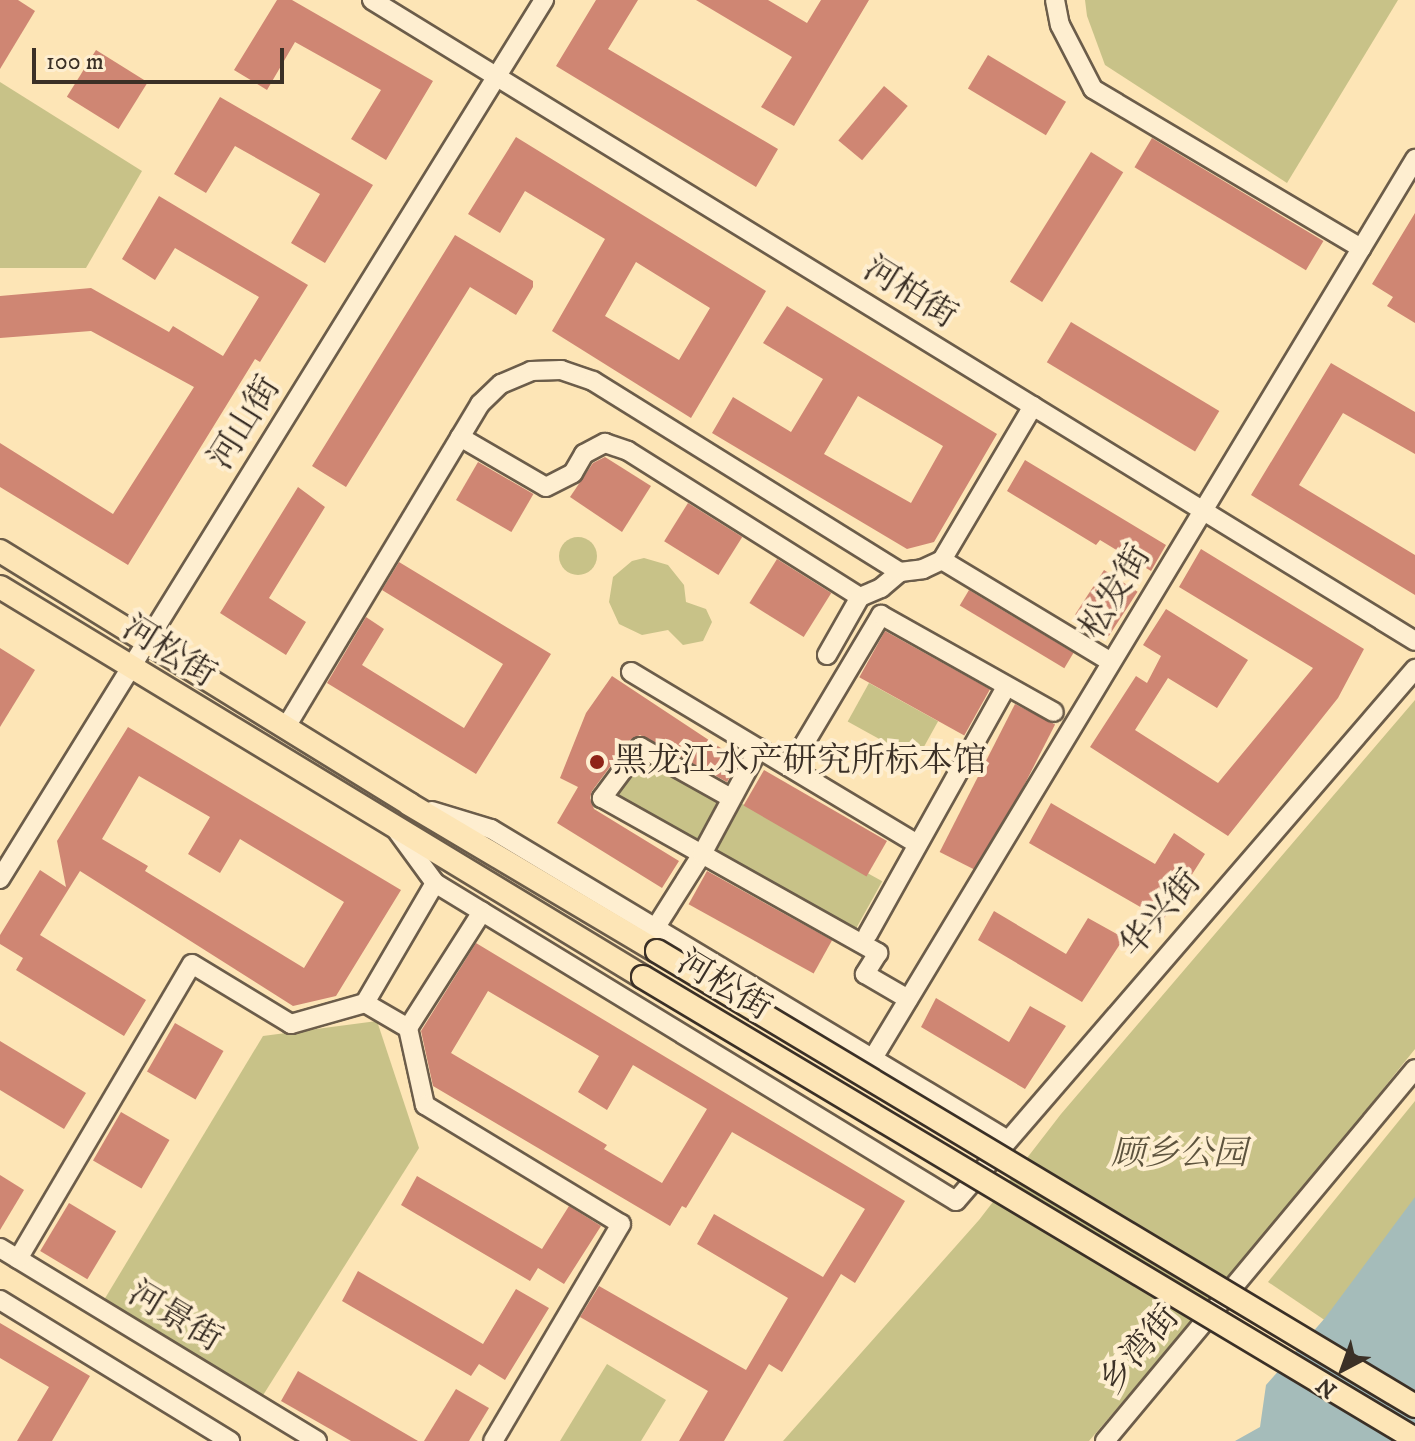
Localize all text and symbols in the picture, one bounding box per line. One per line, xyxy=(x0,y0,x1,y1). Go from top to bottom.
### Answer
scale bar xyxy=(36,32,288,82)
text: 100 m xyxy=(46,47,104,77)
street label: 河柏街 xyxy=(856,249,964,337)
street label: 河山街 xyxy=(201,369,289,477)
street label: 松发街 xyxy=(1072,538,1160,646)
street label: 河松街 xyxy=(115,608,223,696)
place label: 黑龙江水产研究所标本馆 xyxy=(613,742,987,782)
marker: 黑龙江水产研究所标本馆 xyxy=(588,753,606,771)
street label: 华兴街 xyxy=(1112,862,1210,966)
street label: 河松街 xyxy=(670,942,778,1030)
park label: 顾乡公园 xyxy=(1111,1135,1247,1175)
street label: 河景街 xyxy=(121,1273,229,1361)
street label: 乡湾街 xyxy=(1092,1298,1188,1402)
north arrow xyxy=(1303,1329,1383,1409)
text: N xyxy=(1311,1371,1343,1404)

